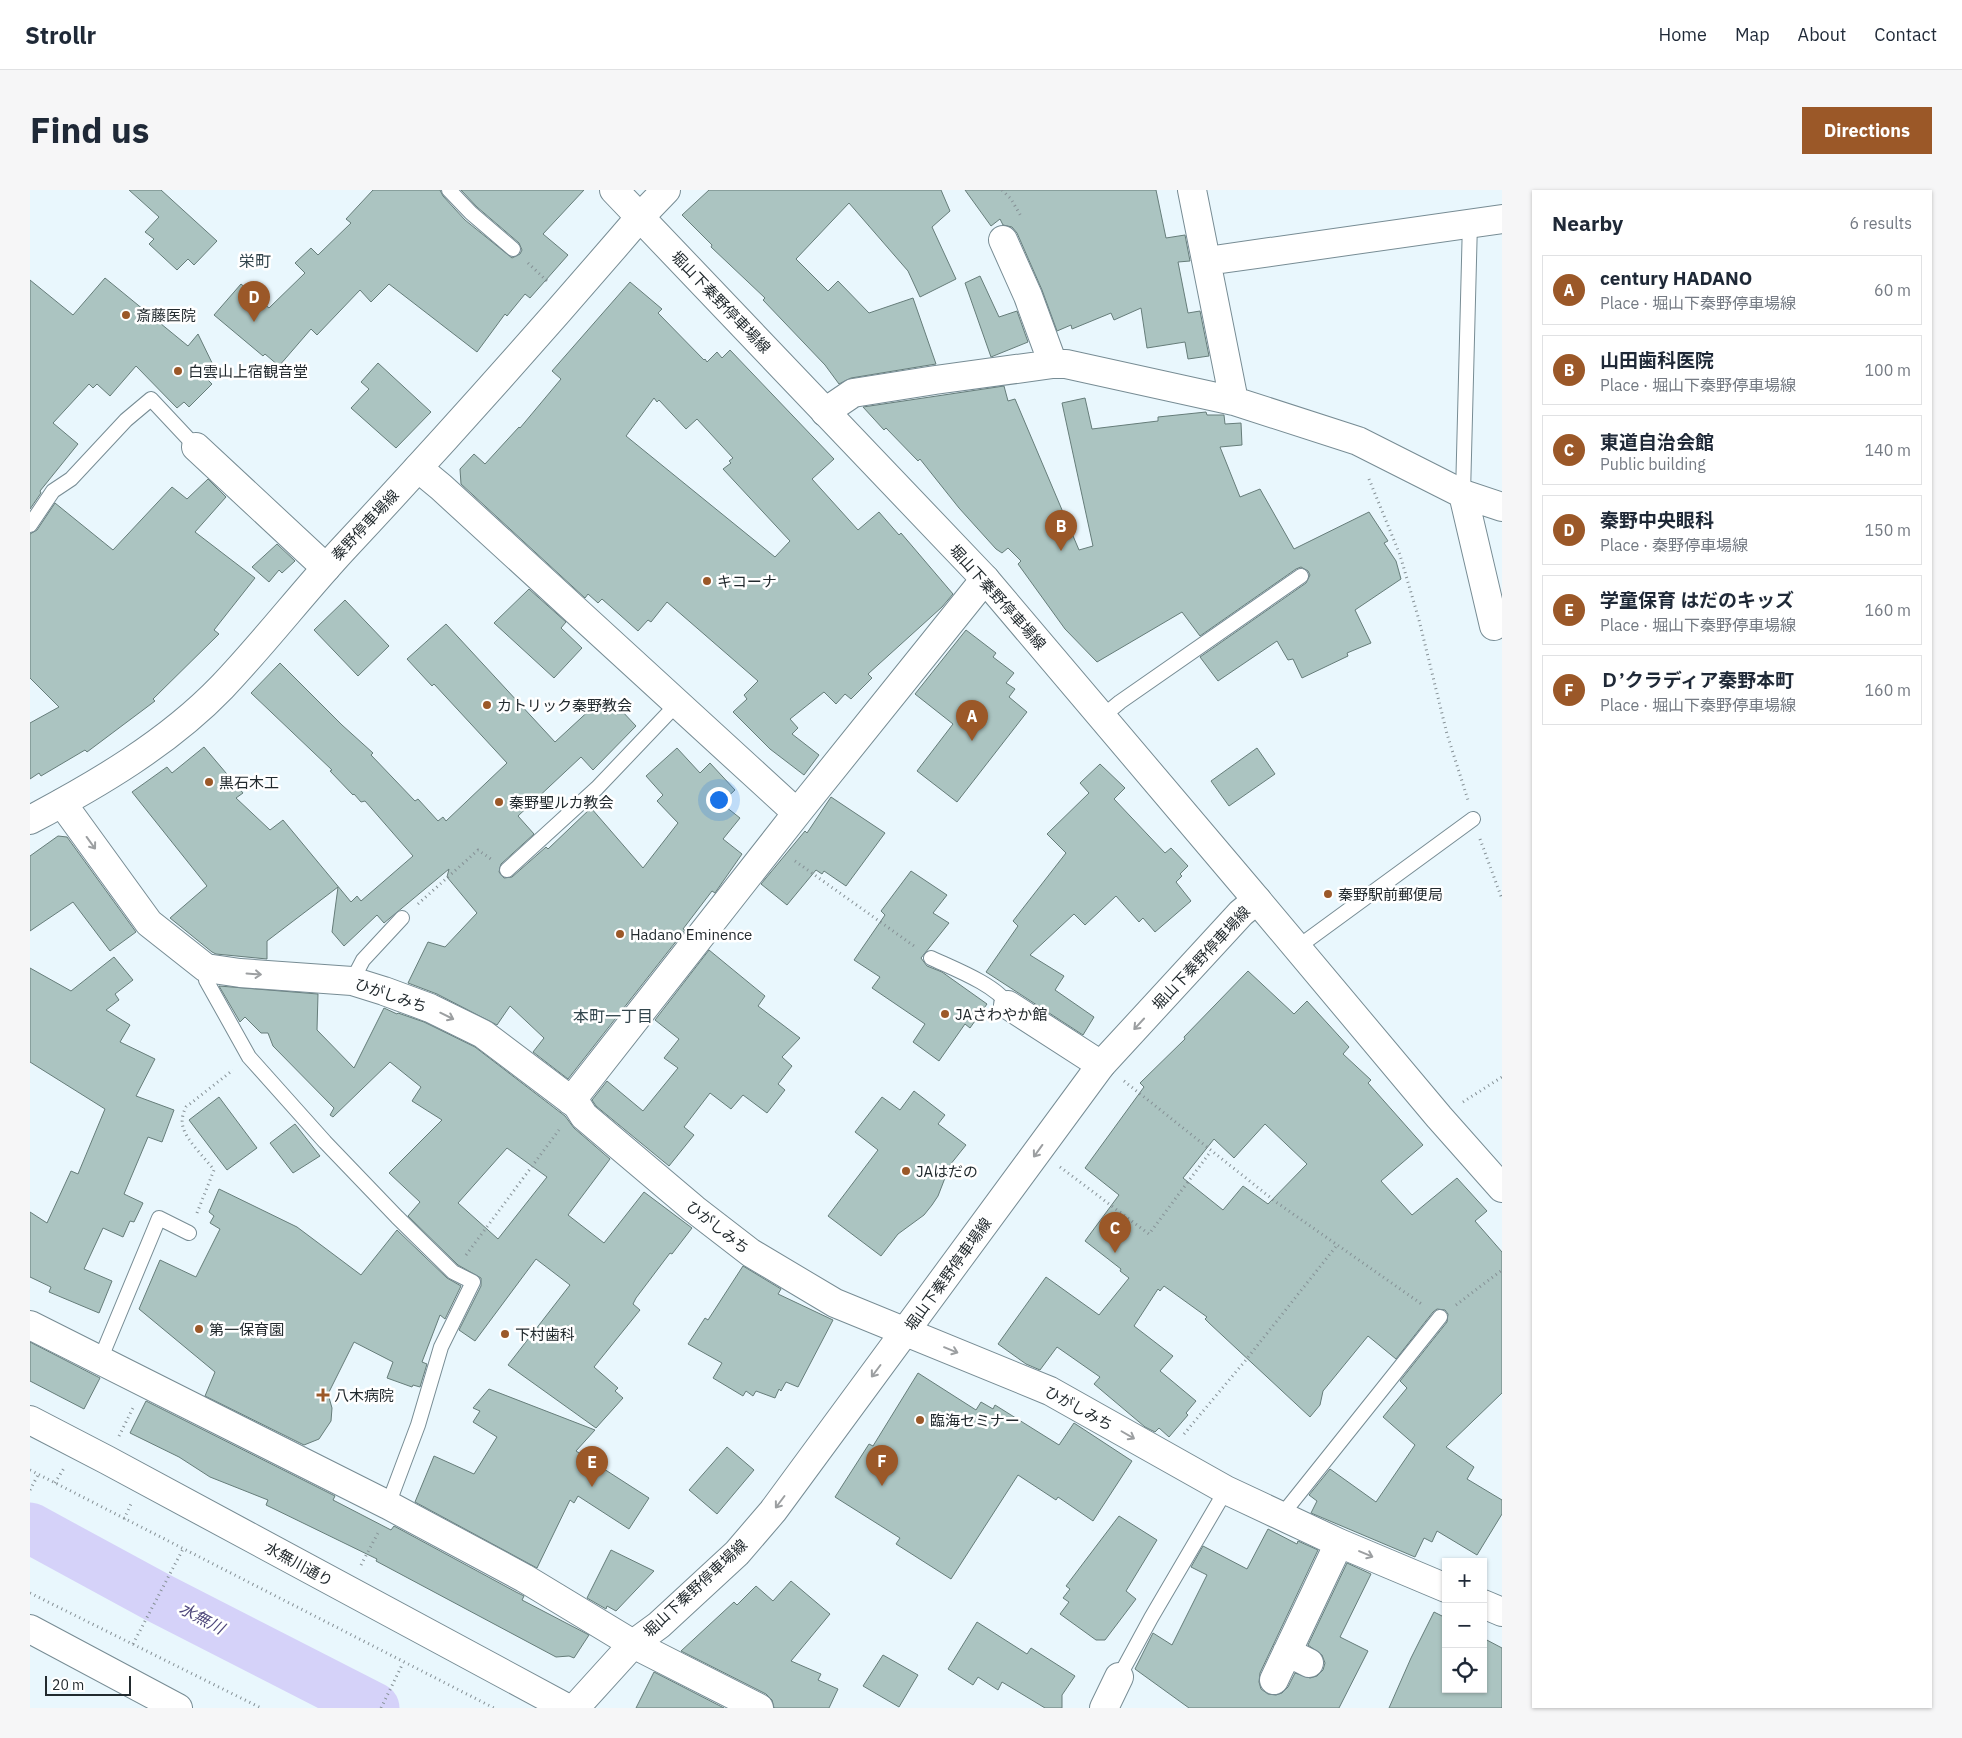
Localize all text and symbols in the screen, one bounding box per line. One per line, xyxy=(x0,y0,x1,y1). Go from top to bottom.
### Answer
text: Strollr xyxy=(25,19,96,51)
text: Home xyxy=(1659,23,1707,46)
text: Map xyxy=(1735,23,1770,46)
text: About xyxy=(1798,23,1846,46)
text: Contact xyxy=(1874,23,1937,46)
text: Find us xyxy=(30,107,149,153)
button: Directions xyxy=(1802,107,1932,154)
text: Nearby xyxy=(1552,209,1623,237)
text: 6 results xyxy=(1849,213,1912,233)
street label: 堀山下秦野停車場線 xyxy=(667,247,775,357)
district label: 栄町 xyxy=(239,251,271,271)
text: century HADANO xyxy=(1600,266,1752,290)
text: A xyxy=(1564,280,1574,300)
text: 60 m xyxy=(1874,280,1911,300)
pin: D xyxy=(238,281,270,322)
text: Place · 堀山下秦野停車場線 xyxy=(1600,293,1796,313)
place label: 斎藤医院 xyxy=(136,306,196,325)
marker: 斎藤医院 xyxy=(120,309,132,321)
text: 山田歯科医院 xyxy=(1600,348,1714,372)
text: B xyxy=(1564,360,1574,380)
text: 100 m xyxy=(1864,360,1911,380)
place label: 白雲山上宿観音堂 xyxy=(188,362,308,381)
marker: 白雲山上宿観音堂 xyxy=(172,365,184,377)
text: Place · 堀山下秦野停車場線 xyxy=(1600,375,1796,395)
text: 東道自治会館 xyxy=(1600,430,1714,454)
text: C xyxy=(1564,440,1574,460)
text: 140 m xyxy=(1864,440,1911,460)
text: Public building xyxy=(1600,454,1706,474)
street label: 秦野停車場線 xyxy=(327,486,403,564)
text: 秦野中央眼科 xyxy=(1600,508,1714,532)
pin: B xyxy=(1045,510,1077,551)
text: D xyxy=(1563,520,1575,540)
text: 150 m xyxy=(1864,520,1911,540)
text: Place · 秦野停車場線 xyxy=(1600,535,1748,555)
street label: 堀山下秦野停車場線 xyxy=(946,540,1050,654)
place label: キコーナ xyxy=(717,572,777,591)
marker: キコーナ xyxy=(701,575,713,587)
text: 学童保育 はだのキッズ xyxy=(1600,588,1794,612)
text: E xyxy=(1564,600,1574,620)
text: 160 m xyxy=(1864,600,1911,620)
text: Place · 堀山下秦野停車場線 xyxy=(1600,615,1796,635)
text: Ｄ’クラディア秦野本町 xyxy=(1600,668,1794,692)
text: F xyxy=(1564,680,1574,700)
text: 160 m xyxy=(1864,680,1911,700)
text: Place · 堀山下秦野停車場線 xyxy=(1600,695,1796,715)
place label: カトリック秦野教会 xyxy=(497,696,632,715)
marker: カトリック秦野教会 xyxy=(481,699,493,711)
pin: A xyxy=(956,700,988,741)
place label: 黒石木工 xyxy=(219,773,279,792)
marker: 黒石木工 xyxy=(203,776,215,788)
your location xyxy=(706,787,732,813)
place label: 秦野聖ルカ教会 xyxy=(509,793,614,812)
marker: 秦野聖ルカ教会 xyxy=(493,796,505,808)
one-way arrow xyxy=(86,835,96,849)
place label: 秦野駅前郵便局 xyxy=(1338,885,1443,904)
marker: 秦野駅前郵便局 xyxy=(1322,888,1334,900)
street label: 堀山下秦野停車場線 xyxy=(1148,902,1254,1014)
place label: Hadano Eminence xyxy=(630,925,752,944)
marker: Hadano Eminence xyxy=(614,928,626,940)
one-way arrow xyxy=(246,969,262,978)
street label: ひがしみち xyxy=(352,974,430,1016)
place label: JAさわやか館 xyxy=(955,1005,1047,1024)
district label: 本町一丁目 xyxy=(573,1006,653,1026)
marker: JAさわやか館 xyxy=(939,1008,951,1020)
one-way arrow xyxy=(439,1012,454,1022)
one-way arrow xyxy=(1133,1017,1145,1030)
one-way arrow xyxy=(1033,1144,1043,1158)
place label: JAはだの xyxy=(916,1162,978,1181)
marker: JAはだの xyxy=(900,1165,912,1177)
street label: ひがしみち xyxy=(683,1196,753,1258)
pin: C xyxy=(1099,1212,1131,1253)
street label: 堀山下秦野停車場線 xyxy=(901,1214,995,1334)
place label: 第一保育園 xyxy=(209,1320,284,1339)
marker: 第一保育園 xyxy=(193,1323,205,1335)
place label: 下村歯科 xyxy=(515,1325,575,1344)
marker: 下村歯科 xyxy=(499,1328,511,1340)
one-way arrow xyxy=(942,1346,958,1355)
one-way arrow xyxy=(871,1364,882,1377)
street label: ひがしみち xyxy=(1042,1382,1116,1434)
place label: 八木病院 xyxy=(334,1386,394,1405)
marker: 八木病院 xyxy=(316,1388,330,1402)
place label: 臨海セミナー xyxy=(930,1411,1020,1430)
marker: 臨海セミナー xyxy=(914,1414,926,1426)
one-way arrow xyxy=(1121,1430,1136,1440)
pin: F xyxy=(866,1445,898,1486)
pin: E xyxy=(576,1446,608,1487)
one-way arrow xyxy=(775,1495,785,1509)
street label: 堀山下秦野停車場線 xyxy=(639,1535,751,1641)
street label: 水無川通り xyxy=(262,1538,336,1590)
one-way arrow xyxy=(1358,1549,1373,1559)
map controls xyxy=(1442,1558,1487,1693)
button: + xyxy=(1442,1558,1487,1603)
water label: 水無川 xyxy=(176,1598,230,1639)
button: − xyxy=(1442,1603,1487,1648)
button: locate xyxy=(1442,1648,1487,1693)
scale bar xyxy=(45,1673,131,1696)
text: 20 m xyxy=(52,1676,84,1694)

